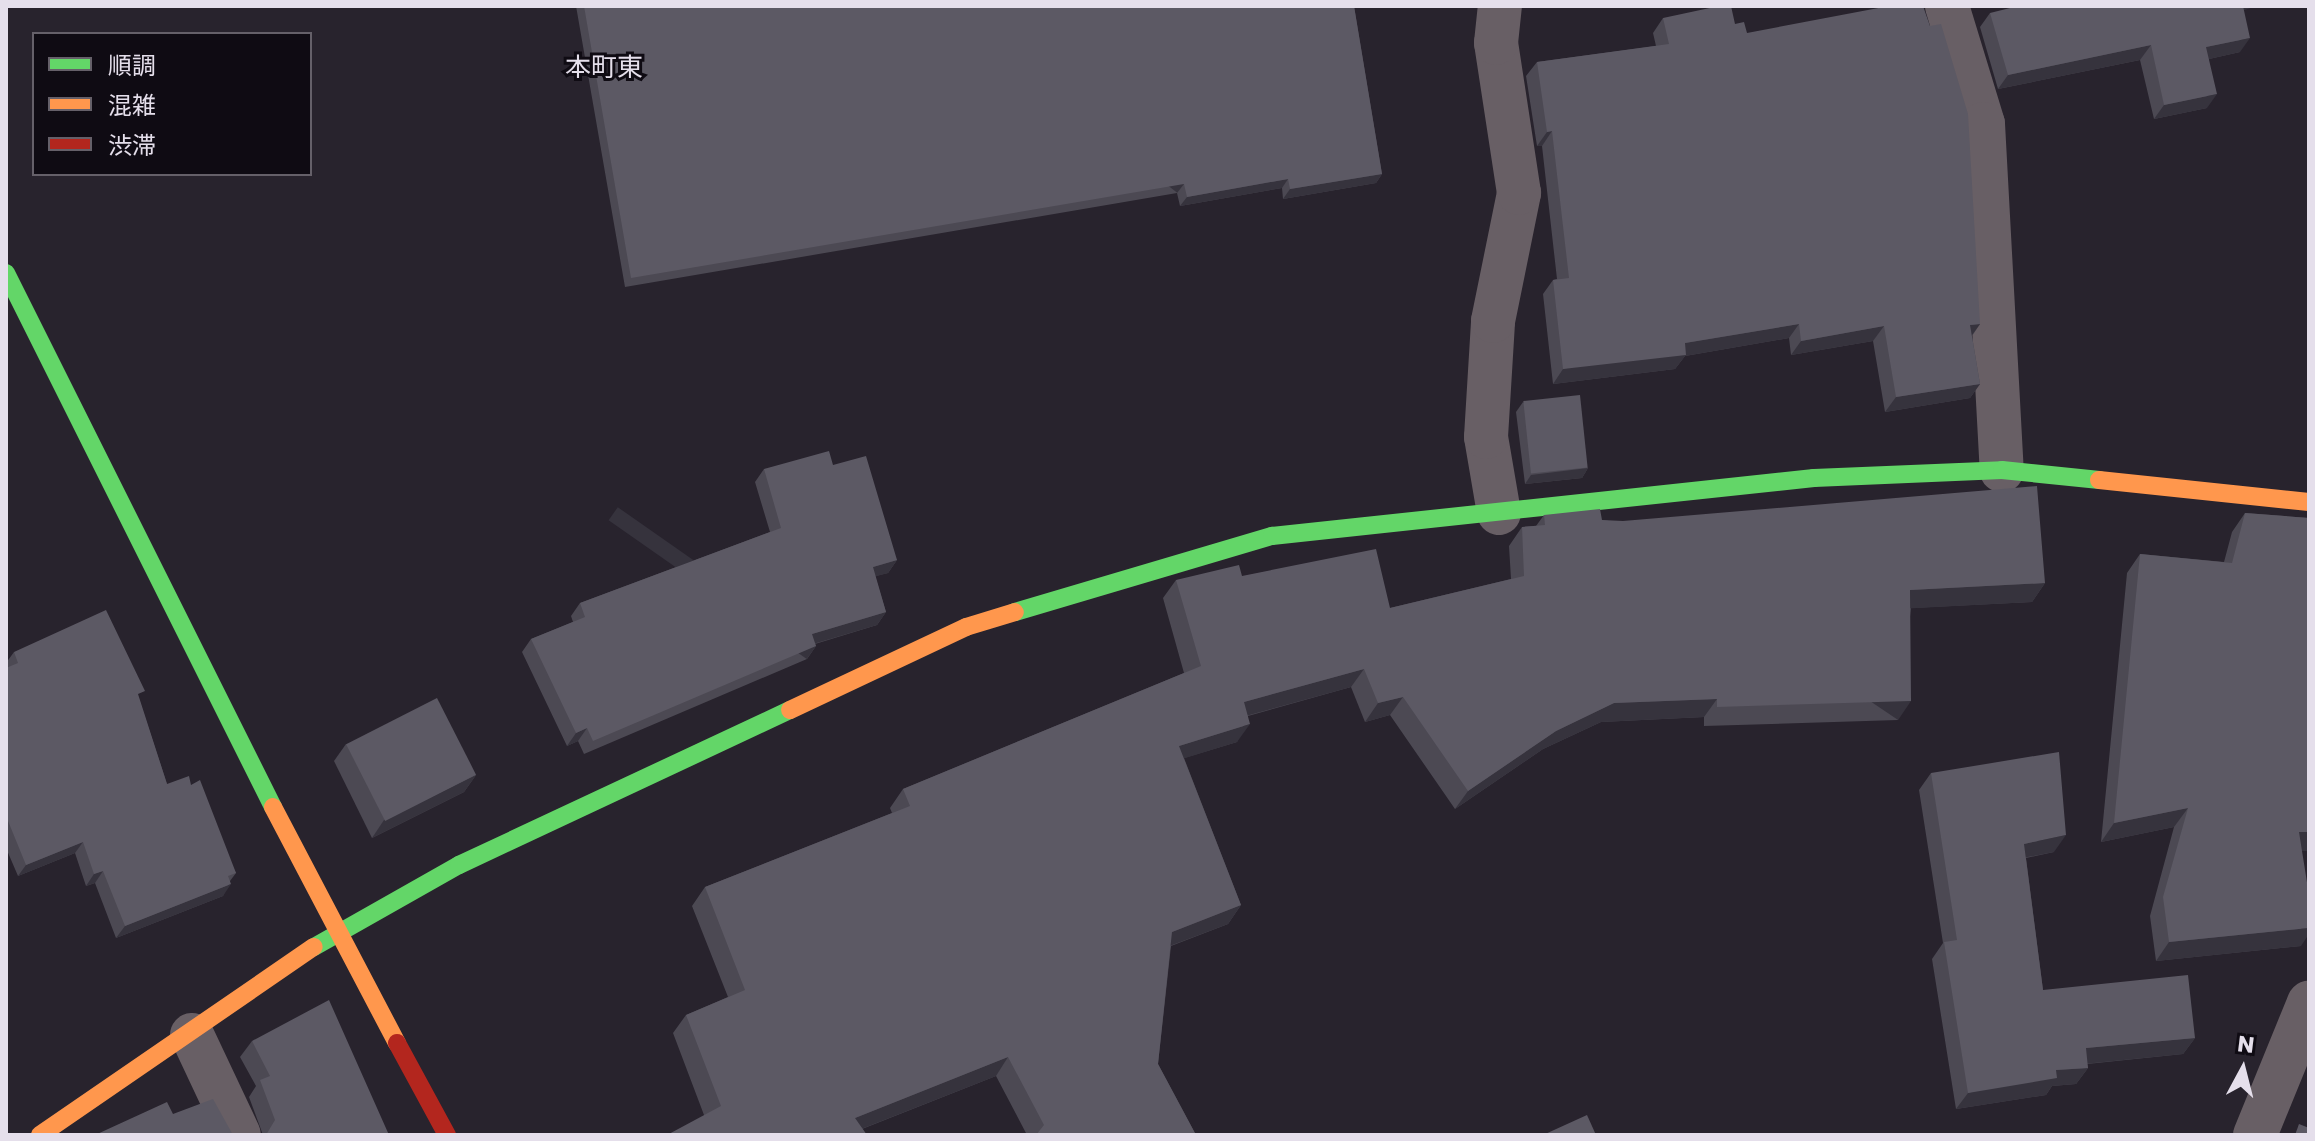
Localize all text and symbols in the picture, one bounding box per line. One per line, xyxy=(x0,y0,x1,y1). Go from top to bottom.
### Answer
legend xyxy=(32,32,312,176)
text: 順調 xyxy=(108,49,156,82)
district label: 本町東 xyxy=(565,52,643,84)
text: 混雑 xyxy=(108,89,156,122)
text: 渋滞 xyxy=(108,129,156,162)
text: N xyxy=(2236,1028,2256,1061)
north arrow xyxy=(2203,1029,2283,1109)

